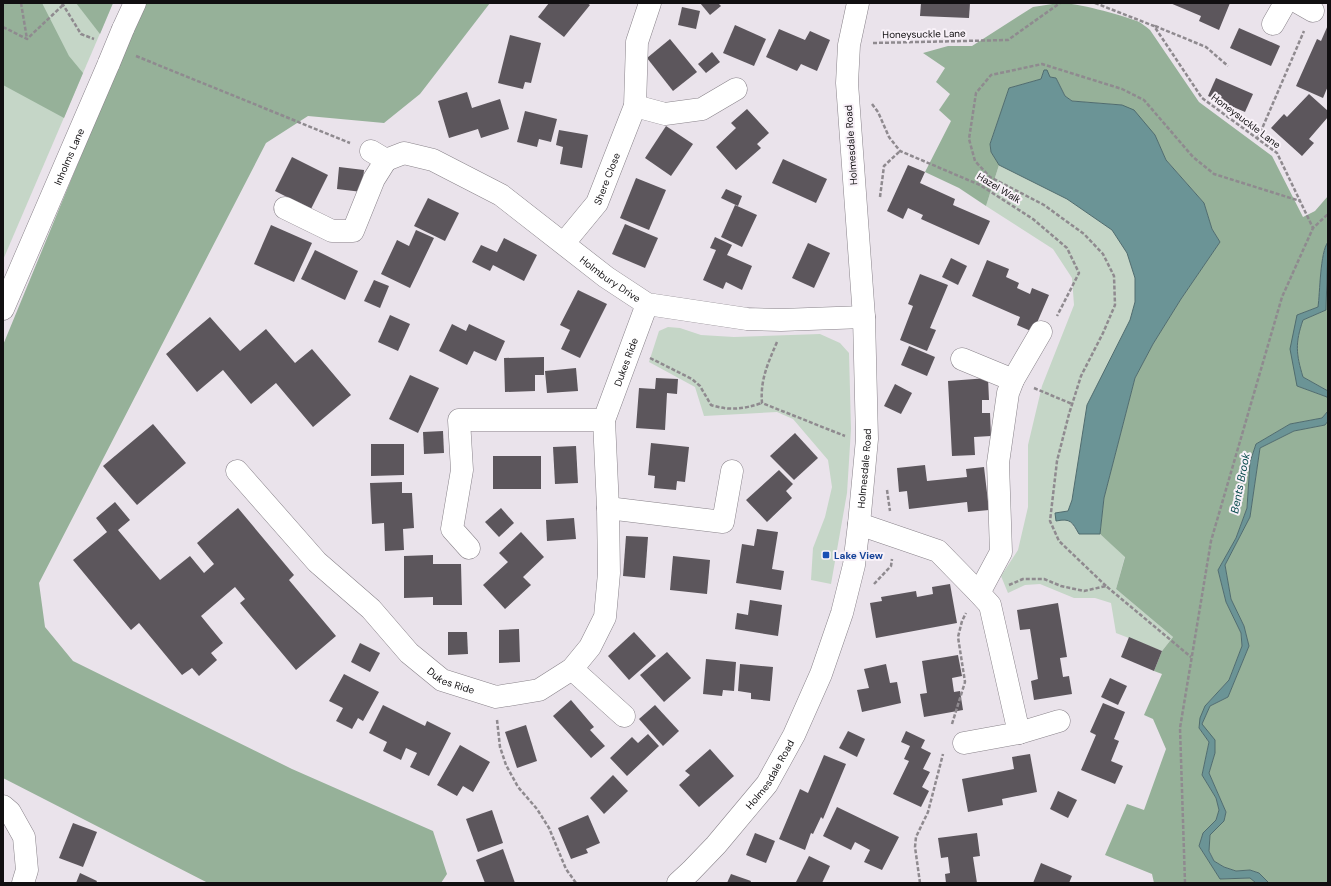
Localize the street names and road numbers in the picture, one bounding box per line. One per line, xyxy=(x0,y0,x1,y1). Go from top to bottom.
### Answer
street label: Honeysuckle Lane xyxy=(882,27,966,41)
street label: Honeysuckle Lane xyxy=(1209,91,1283,151)
street label: Holmesdale Road xyxy=(842,105,860,185)
street label: Inholms Lane xyxy=(51,126,87,187)
street label: Shere Close xyxy=(590,150,623,207)
street label: Hazel Walk xyxy=(975,170,1023,206)
street label: Holmbury Drive xyxy=(577,253,644,305)
street label: Dukes Ride xyxy=(611,335,641,388)
street label: Holmesdale Road xyxy=(854,428,874,509)
street label: Dukes Ride xyxy=(425,664,477,696)
street label: Holmesdale Road xyxy=(743,737,797,811)

